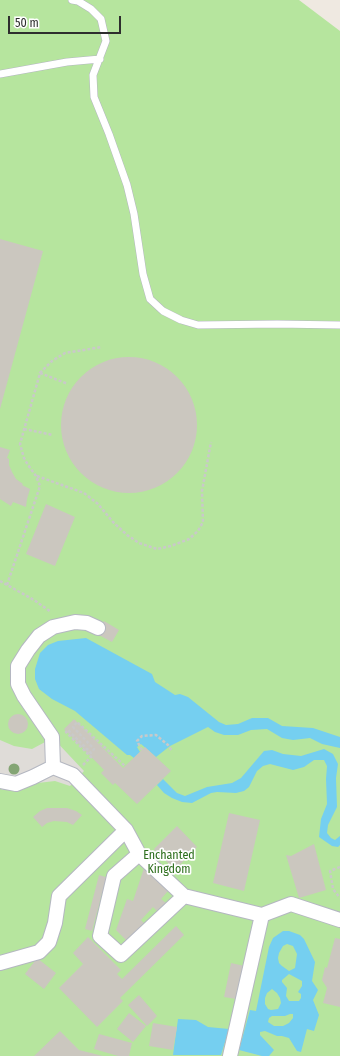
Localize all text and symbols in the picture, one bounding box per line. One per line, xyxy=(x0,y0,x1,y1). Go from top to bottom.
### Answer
scale bar xyxy=(10,8,123,34)
text: 50 m xyxy=(15,16,39,30)
park label: Enchanted Kingdom xyxy=(143,849,195,877)

